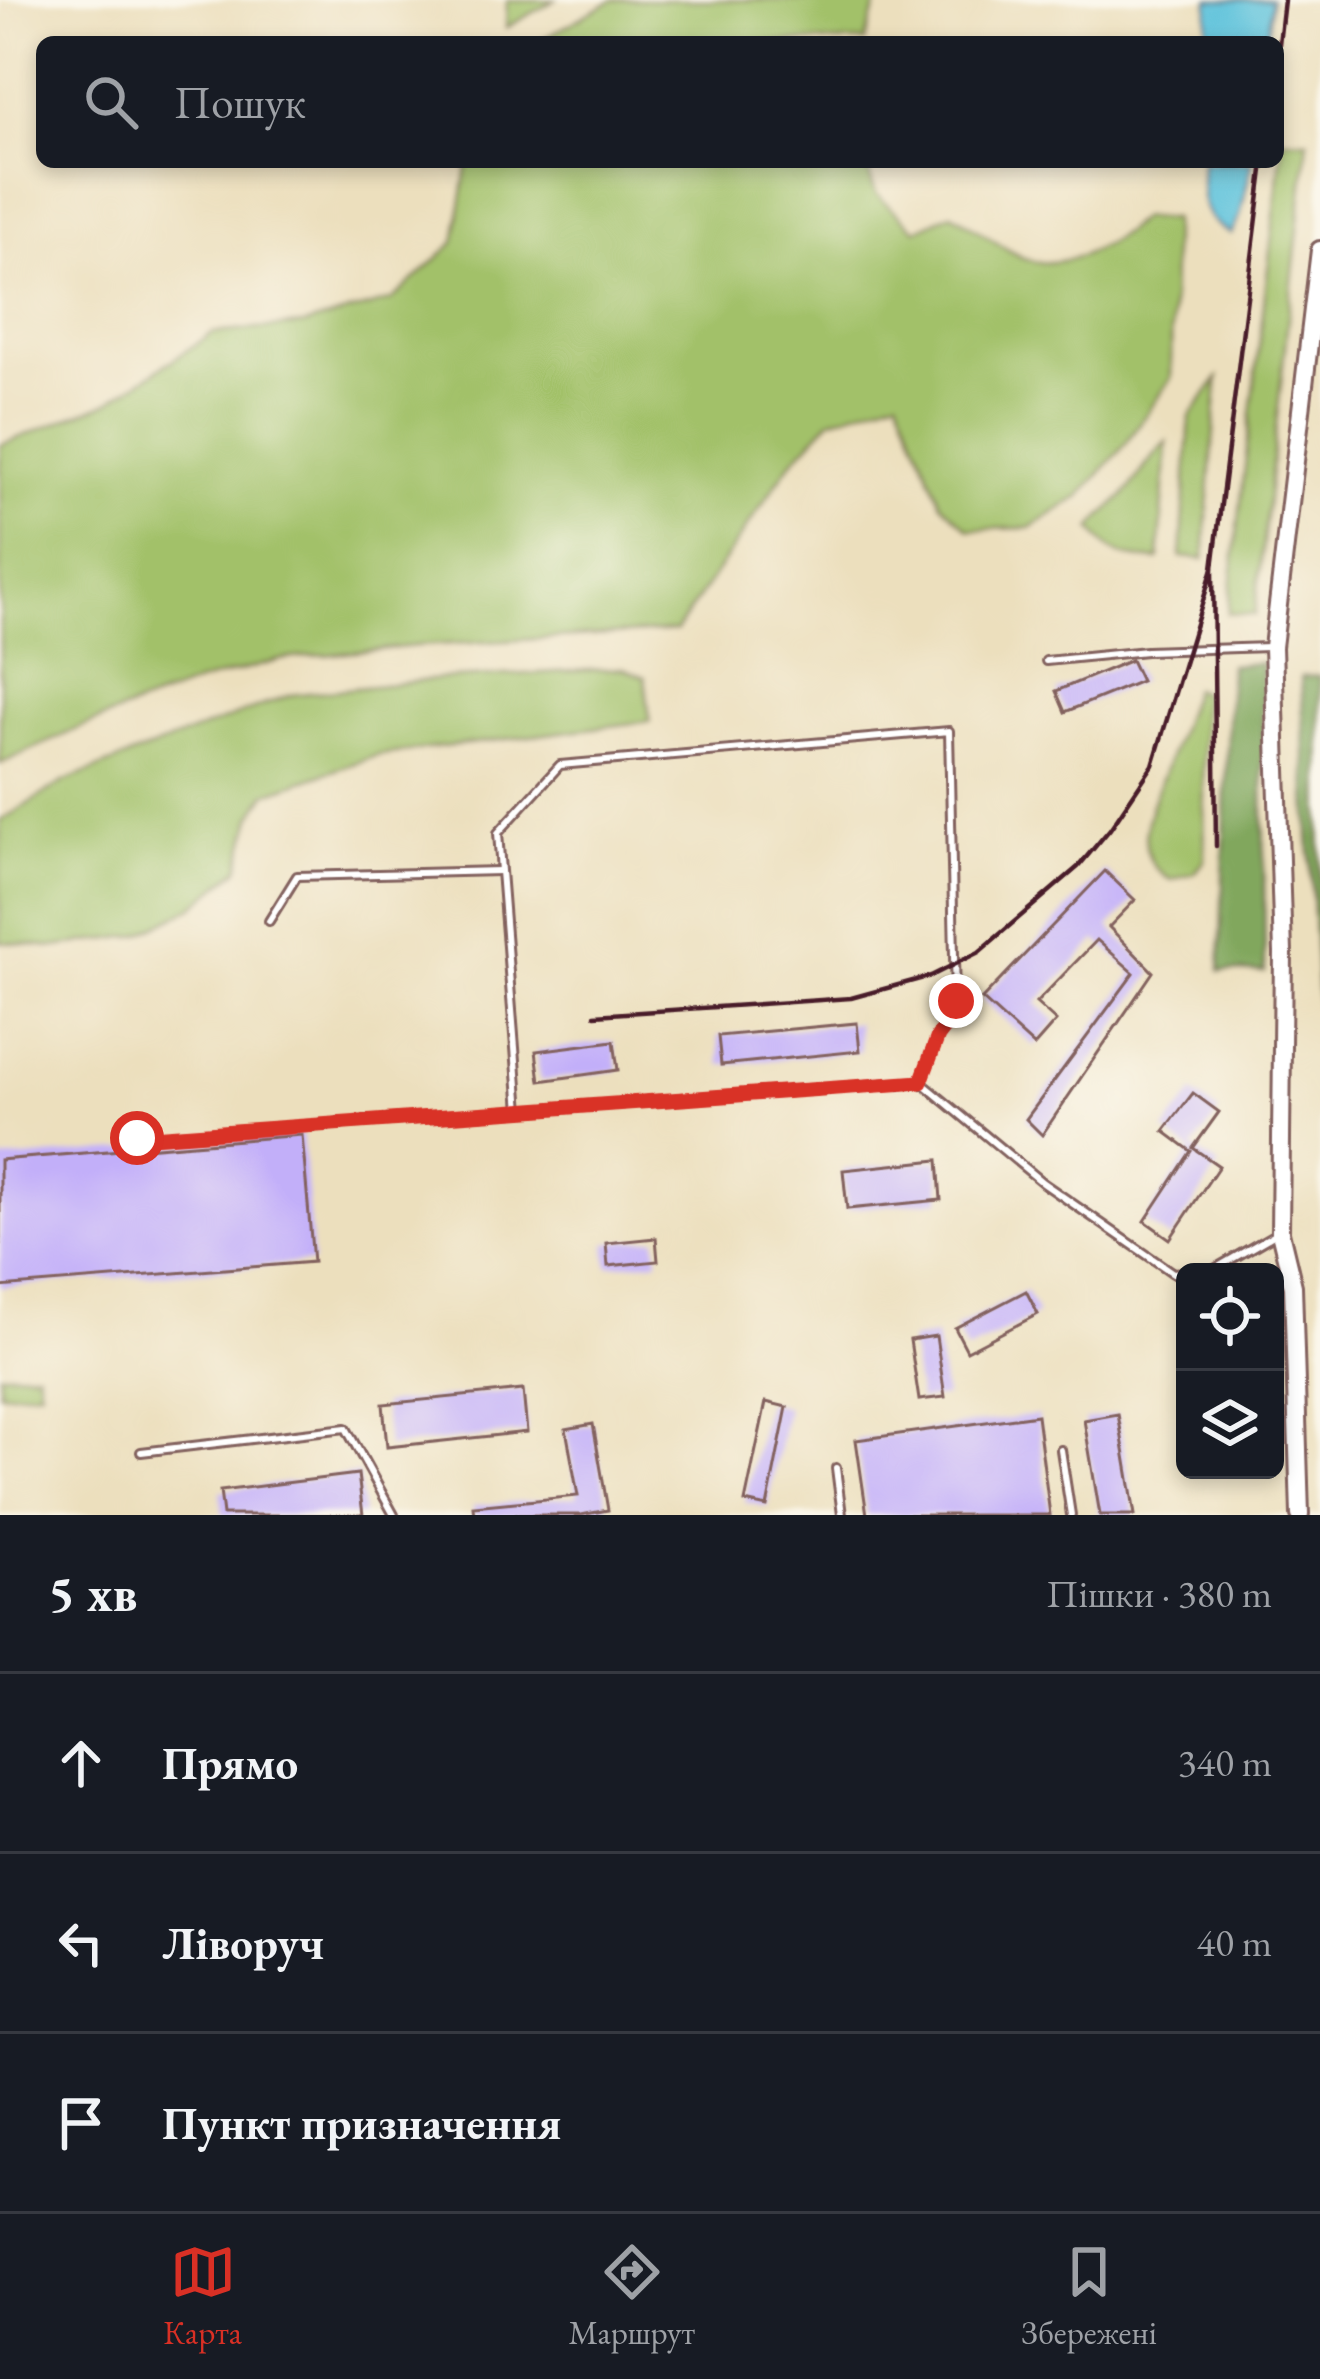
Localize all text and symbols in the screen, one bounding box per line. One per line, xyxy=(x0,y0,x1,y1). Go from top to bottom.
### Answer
search box xyxy=(36,36,1284,168)
icon: search xyxy=(78,69,144,135)
text: Пошук xyxy=(174,73,306,131)
route end xyxy=(929,974,983,1028)
route start xyxy=(110,1111,164,1165)
map controls xyxy=(1176,1263,1284,1479)
button: locate xyxy=(1176,1263,1284,1371)
button: layers xyxy=(1176,1371,1284,1479)
text: 5 хв xyxy=(48,1560,137,1626)
text: Пішки · 380 m xyxy=(1046,1568,1272,1619)
icon: ahead xyxy=(48,1730,114,1796)
text: Прямо xyxy=(162,1734,298,1792)
text: 340 m xyxy=(1178,1737,1272,1788)
icon: left xyxy=(48,1910,114,1976)
text: Ліворуч xyxy=(162,1914,324,1972)
text: 40 m xyxy=(1196,1917,1272,1968)
icon: arrive xyxy=(48,2090,114,2156)
text: Пункт призначення xyxy=(162,2094,561,2152)
tab: Карта xyxy=(163,2239,242,2354)
tab: Маршрут xyxy=(568,2239,695,2354)
tab: Збережені xyxy=(1021,2239,1157,2354)

